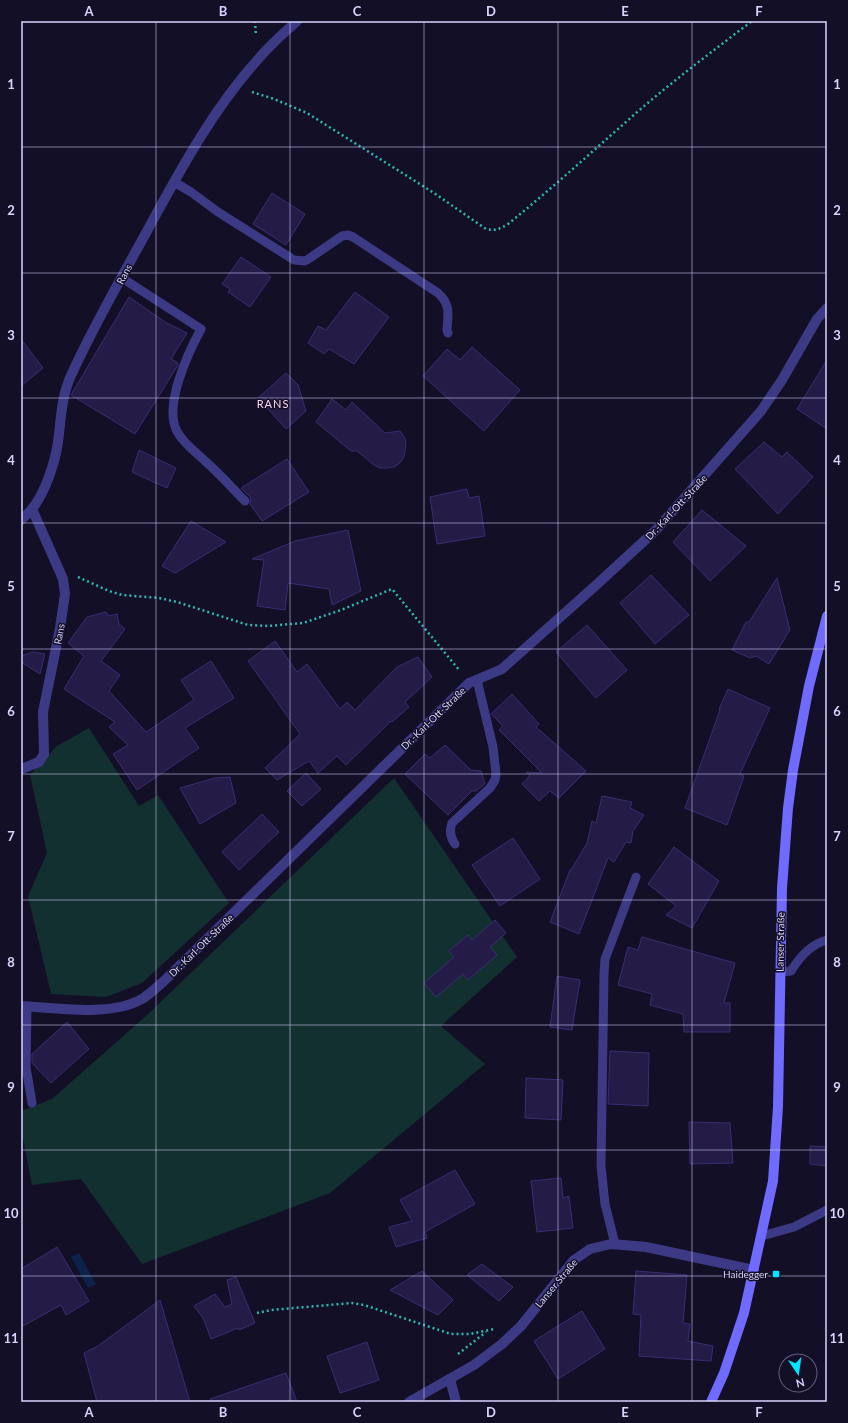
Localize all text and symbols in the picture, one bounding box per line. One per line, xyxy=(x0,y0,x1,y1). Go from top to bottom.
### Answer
text: A xyxy=(83,3,94,19)
text: B xyxy=(219,3,228,19)
text: C xyxy=(353,3,362,19)
text: D xyxy=(486,3,496,19)
text: E xyxy=(621,3,629,19)
text: F xyxy=(755,3,763,19)
text: 1 xyxy=(7,76,15,92)
text: 1 xyxy=(833,76,841,92)
text: 2 xyxy=(7,202,15,218)
text: 2 xyxy=(833,202,841,218)
street label: Rans xyxy=(114,262,134,286)
text: 3 xyxy=(7,327,15,343)
text: 3 xyxy=(833,327,841,343)
district label: RANS xyxy=(257,397,289,410)
text: 4 xyxy=(7,452,15,468)
text: 4 xyxy=(833,452,841,468)
street label: Dr.-Karl-Ott-Straße xyxy=(643,472,709,542)
text: 5 xyxy=(7,578,15,594)
text: 5 xyxy=(833,578,841,594)
street label: Rans xyxy=(51,623,67,645)
street label: Dr.-Karl-Ott-Straße xyxy=(398,684,468,752)
text: 6 xyxy=(7,703,15,719)
text: 6 xyxy=(833,703,841,719)
text: 7 xyxy=(7,828,15,844)
text: 7 xyxy=(833,828,841,844)
street label: Dr.-Karl-Ott-Straße xyxy=(166,911,236,979)
street label: Lanser Straße xyxy=(773,912,787,972)
text: 8 xyxy=(7,954,15,970)
text: 8 xyxy=(833,954,841,970)
text: 9 xyxy=(7,1079,15,1095)
text: 9 xyxy=(833,1079,841,1095)
text: 10 xyxy=(3,1205,19,1221)
text: 10 xyxy=(829,1205,845,1221)
street label: Lanser Straße xyxy=(532,1256,580,1310)
place label: Haidegger xyxy=(723,1268,768,1280)
marker: Haidegger xyxy=(771,1269,781,1279)
text: 11 xyxy=(3,1330,19,1346)
text: 11 xyxy=(829,1330,845,1346)
north arrow xyxy=(778,1353,818,1393)
text: N xyxy=(795,1376,806,1391)
text: A xyxy=(83,1404,94,1420)
text: B xyxy=(219,1404,228,1420)
text: C xyxy=(353,1404,362,1420)
text: D xyxy=(486,1404,496,1420)
text: E xyxy=(621,1404,629,1420)
text: F xyxy=(755,1404,763,1420)

